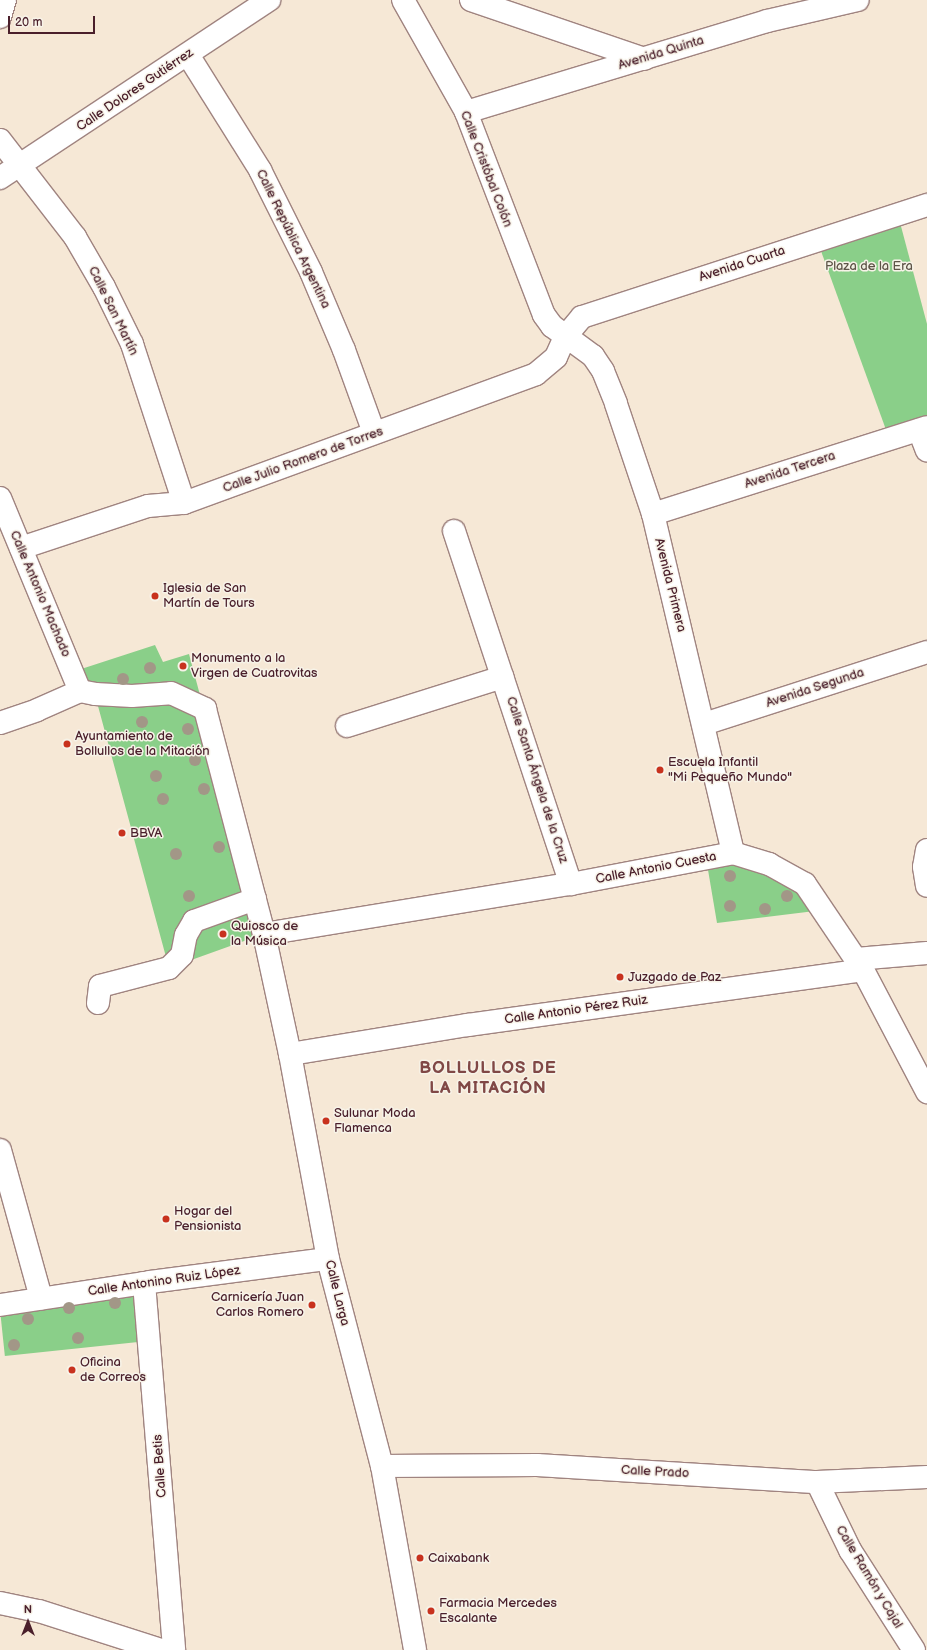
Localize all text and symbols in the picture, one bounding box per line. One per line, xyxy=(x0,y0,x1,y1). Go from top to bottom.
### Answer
scale bar xyxy=(10,8,97,34)
text: 20 m xyxy=(15,15,42,30)
street label: Avenida Quinta xyxy=(616,33,706,73)
street label: Calle Dolores Gutiérrez xyxy=(74,45,196,135)
street label: Calle Cristóbal Colón xyxy=(457,109,515,229)
street label: Calle República Argentina xyxy=(253,167,333,311)
street label: Avenida Cuarta xyxy=(697,243,787,285)
park label: Plaza de la Era xyxy=(825,258,913,274)
street label: Calle San Martín xyxy=(85,264,141,358)
street label: Calle Julio Romero de Torres xyxy=(220,424,386,496)
street label: Avenida Tercera xyxy=(742,448,838,492)
street label: Calle Antonio Machado xyxy=(6,528,74,660)
street label: Avenida Primera xyxy=(651,536,689,634)
place label: Iglesia de San Martín de Tours xyxy=(163,581,255,612)
marker: Iglesia de San Martín de Tours xyxy=(150,591,160,601)
place label: Monumento a la Virgen de Cuatrovitas xyxy=(191,651,318,682)
marker: Monumento a la Virgen de Cuatrovitas xyxy=(178,661,188,671)
street label: Avenida Segunda xyxy=(764,665,866,711)
street label: Calle Santa Ángela de la Cruz xyxy=(503,695,571,865)
place label: Ayuntamiento de Bollullos de la Mitación xyxy=(75,729,210,760)
marker: Ayuntamiento de Bollullos de la Mitación xyxy=(62,739,72,749)
place label: Escuela Infantil "Mi Pequeño Mundo" xyxy=(668,755,792,786)
marker: Escuela Infantil "Mi Pequeño Mundo" xyxy=(655,765,665,775)
place label: BBVA xyxy=(130,825,162,841)
marker: BBVA xyxy=(117,828,127,838)
street label: Calle Antonio Cuesta xyxy=(594,849,718,887)
place label: Quiosco de la Música xyxy=(231,919,298,950)
marker: Quiosco de la Música xyxy=(218,929,228,939)
place label: Juzgado de Paz xyxy=(628,969,721,985)
marker: Juzgado de Paz xyxy=(615,972,625,982)
street label: Calle Antonio Pérez Ruiz xyxy=(504,992,648,1028)
district label: BOLLULLOS DE LA MITACIÓN xyxy=(419,1059,557,1099)
place label: Sulunar Moda Flamenca xyxy=(334,1106,416,1137)
marker: Sulunar Moda Flamenca xyxy=(321,1116,331,1126)
place label: Hogar del Pensionista xyxy=(174,1204,241,1235)
marker: Hogar del Pensionista xyxy=(161,1214,171,1224)
street label: Calle Larga xyxy=(321,1258,353,1328)
street label: Calle Antonino Ruiz López xyxy=(87,1263,241,1299)
place label: Carnicería Juan Carlos Romero xyxy=(210,1290,304,1321)
marker: Carnicería Juan Carlos Romero xyxy=(307,1300,317,1310)
place label: Oficina de Correos xyxy=(80,1355,146,1386)
marker: Oficina de Correos xyxy=(67,1365,77,1375)
street label: Calle Betis xyxy=(150,1434,170,1498)
street label: Calle Prado xyxy=(620,1462,690,1482)
street label: Calle Ramón y Cajal xyxy=(832,1522,906,1632)
place label: Caixabank xyxy=(428,1550,489,1566)
marker: Caixabank xyxy=(415,1553,425,1563)
place label: Farmacia Mercedes Escalante xyxy=(439,1596,557,1627)
north arrow xyxy=(8,1602,48,1642)
text: N xyxy=(24,1603,32,1616)
marker: Farmacia Mercedes Escalante xyxy=(426,1606,436,1616)

